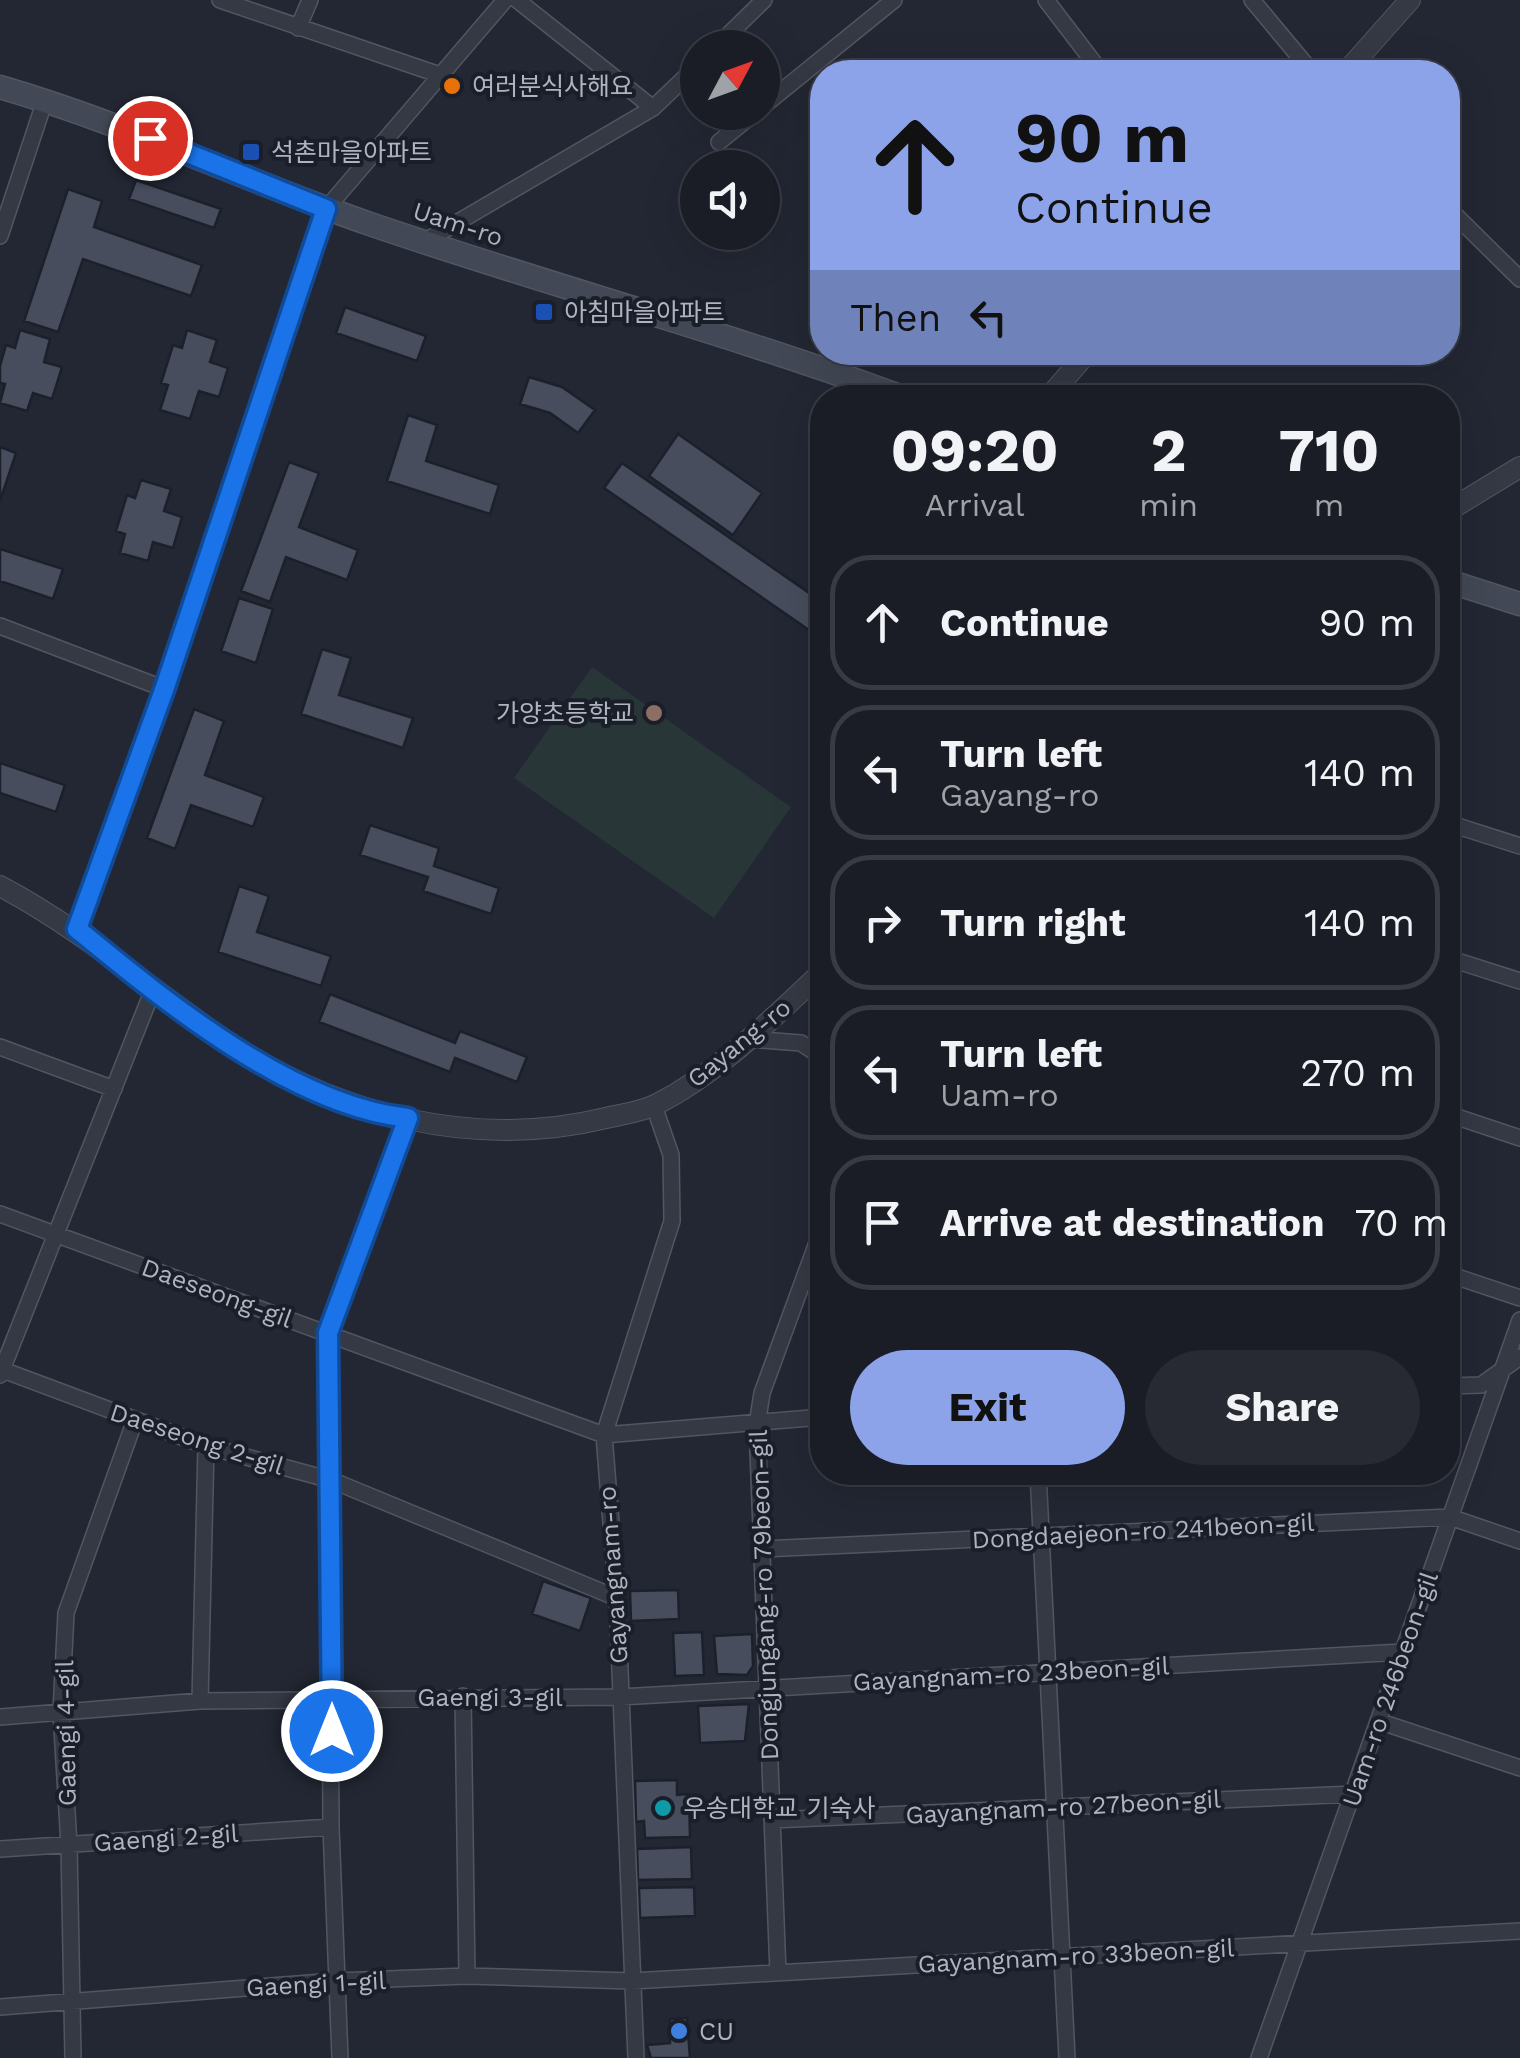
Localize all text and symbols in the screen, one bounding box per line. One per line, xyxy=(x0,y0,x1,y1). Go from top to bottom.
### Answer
north arrow xyxy=(680,30,780,130)
map controls xyxy=(680,30,780,250)
place label: 여러분식사해요 xyxy=(472,72,633,101)
marker: 여러분식사해요 xyxy=(441,75,463,97)
pin xyxy=(108,96,193,181)
text: 90 m xyxy=(1015,97,1189,179)
icon: ahead xyxy=(850,100,980,230)
icon: arrive xyxy=(123,111,178,166)
place label: 석촌마을아파트 xyxy=(271,138,432,167)
marker: 석촌마을아파트 xyxy=(240,141,262,163)
button: sound xyxy=(680,150,780,250)
text: Continue xyxy=(1015,181,1213,234)
street label: Uam-ro xyxy=(409,196,507,252)
icon: left xyxy=(961,290,1016,345)
text: Then xyxy=(850,296,941,340)
place label: 아침마을아파트 xyxy=(564,298,725,327)
marker: 아침마을아파트 xyxy=(533,301,555,323)
text: 09:20 xyxy=(891,415,1059,486)
text: 2 xyxy=(1151,415,1186,486)
text: 710 xyxy=(1279,415,1379,486)
text: Arrival xyxy=(925,486,1025,524)
text: min xyxy=(1139,486,1198,524)
text: m xyxy=(1314,486,1344,524)
icon: ahead xyxy=(855,595,910,650)
text: Continue xyxy=(940,601,1109,645)
text: 90 m xyxy=(1319,601,1415,645)
place label: 가양초등학교 xyxy=(496,699,634,728)
marker: 가양초등학교 xyxy=(643,702,665,724)
text: Turn left xyxy=(940,732,1102,776)
icon: left xyxy=(855,745,910,800)
text: 140 m xyxy=(1304,751,1415,795)
text: Gayang-ro xyxy=(940,776,1099,814)
icon: right xyxy=(855,895,910,950)
text: Turn right xyxy=(940,901,1126,945)
text: 140 m xyxy=(1304,901,1415,945)
street label: Gayang-ro xyxy=(681,993,797,1093)
text: Turn left xyxy=(940,1032,1102,1076)
icon: left xyxy=(855,1045,910,1100)
text: 270 m xyxy=(1300,1051,1415,1095)
text: Uam-ro xyxy=(940,1076,1059,1114)
icon: arrive xyxy=(855,1195,910,1250)
text: Arrive at destination xyxy=(940,1201,1325,1245)
text: 70 m xyxy=(1355,1201,1448,1245)
street label: Daeseong-gil xyxy=(138,1252,297,1334)
button: Exit xyxy=(850,1350,1125,1465)
button: Share xyxy=(1145,1350,1420,1465)
street label: Daeseong 2-gil xyxy=(106,1397,288,1481)
street label: Dongjungang-ro 79beon-gil xyxy=(744,1429,784,1761)
street label: Gayangnam-ro xyxy=(592,1485,634,1665)
street label: Dongdaejeon-ro 241beon-gil xyxy=(971,1508,1315,1554)
street label: Uam-ro 246beon-gil xyxy=(1336,1567,1444,1810)
street label: Gayangnam-ro 23beon-gil xyxy=(852,1651,1170,1697)
street label: Gaengi 4-gil xyxy=(50,1659,82,1806)
position arrow xyxy=(280,1679,384,1783)
street label: Gaengi 3-gil xyxy=(417,1683,563,1712)
street label: Gayangnam-ro 27beon-gil xyxy=(905,1784,1222,1830)
place label: 우송대학교 기숙사 xyxy=(683,1794,876,1823)
marker: 우송대학교 기숙사 xyxy=(652,1797,674,1819)
street label: Gaengi 2-gil xyxy=(93,1818,240,1858)
street label: Gayangnam-ro 33beon-gil xyxy=(917,1933,1235,1979)
street label: Gaengi 1-gil xyxy=(245,1966,387,2002)
place label: CU xyxy=(699,2017,734,2046)
marker: CU xyxy=(668,2020,690,2042)

